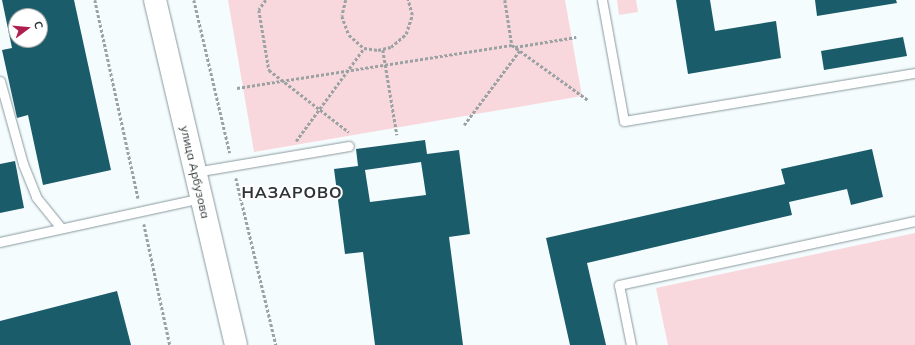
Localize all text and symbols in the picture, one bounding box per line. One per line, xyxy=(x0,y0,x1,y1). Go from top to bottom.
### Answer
north arrow xyxy=(8,8,48,48)
text: С xyxy=(31,19,46,31)
street label: улица Арбузова xyxy=(177,124,213,220)
district label: НАЗАРОВО xyxy=(241,182,343,202)

